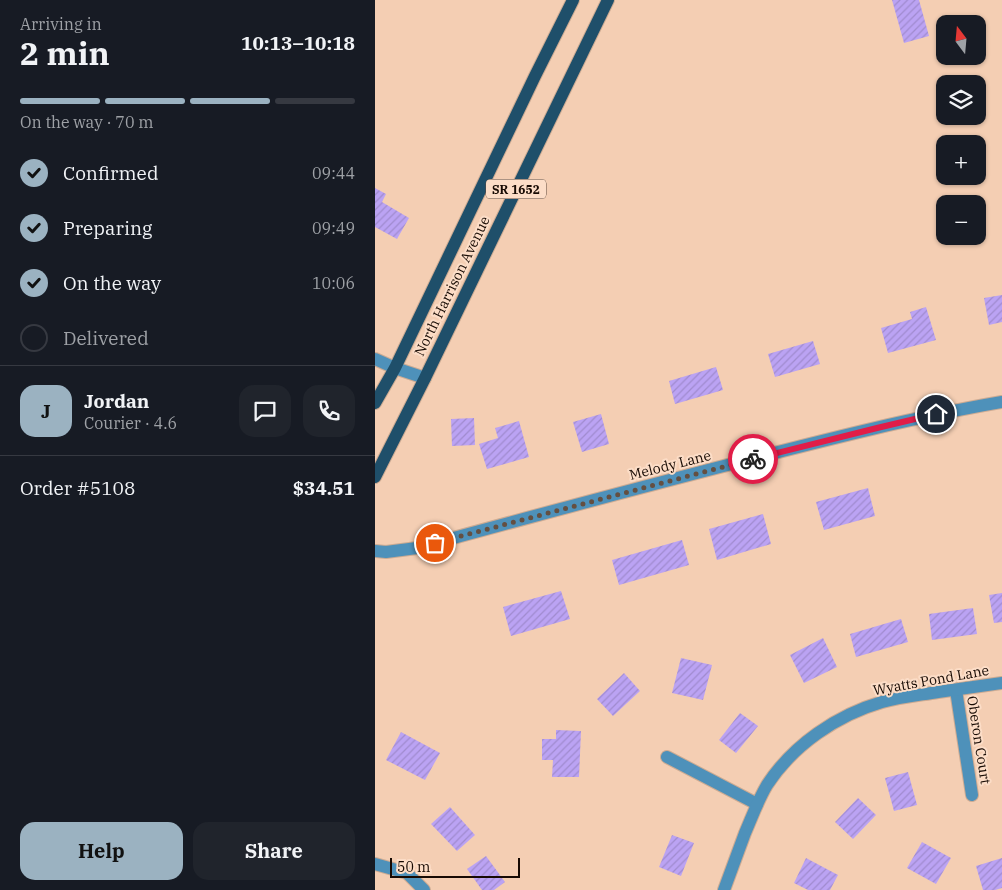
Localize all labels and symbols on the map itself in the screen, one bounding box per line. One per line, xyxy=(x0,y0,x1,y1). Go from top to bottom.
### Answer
north arrow xyxy=(936,15,986,65)
road number: SR 1652 xyxy=(486,180,546,198)
street label: North Harrison Avenue xyxy=(410,213,494,359)
pin xyxy=(915,393,957,435)
courier xyxy=(728,434,778,484)
street label: Melody Lane xyxy=(627,446,713,484)
pin xyxy=(414,522,456,564)
street label: Wyatts Pond Lane xyxy=(872,661,990,699)
street label: Oberon Court xyxy=(963,695,995,785)
scale bar xyxy=(390,855,520,878)

